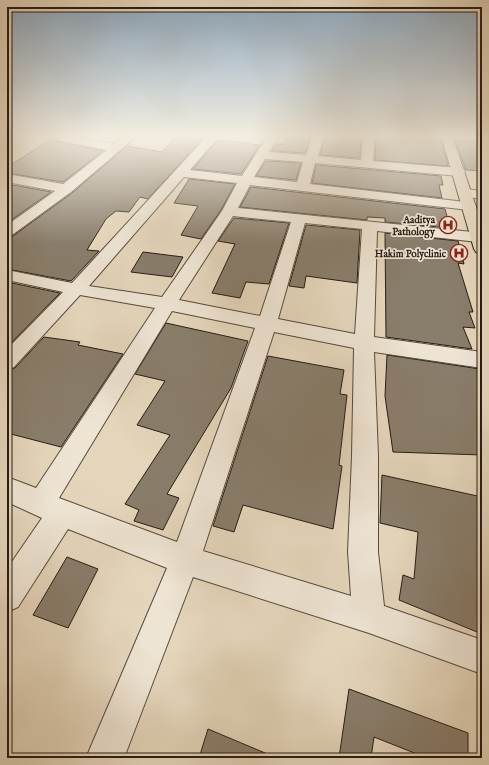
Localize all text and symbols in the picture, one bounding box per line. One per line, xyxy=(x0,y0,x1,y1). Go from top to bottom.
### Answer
place label: Aaditya Pathology xyxy=(392,214,436,239)
hospital icon: Aaditya Pathology xyxy=(438,215,458,235)
hospital icon: Hakim Polyclinic xyxy=(449,243,469,263)
place label: Hakim Polyclinic xyxy=(375,248,447,261)

